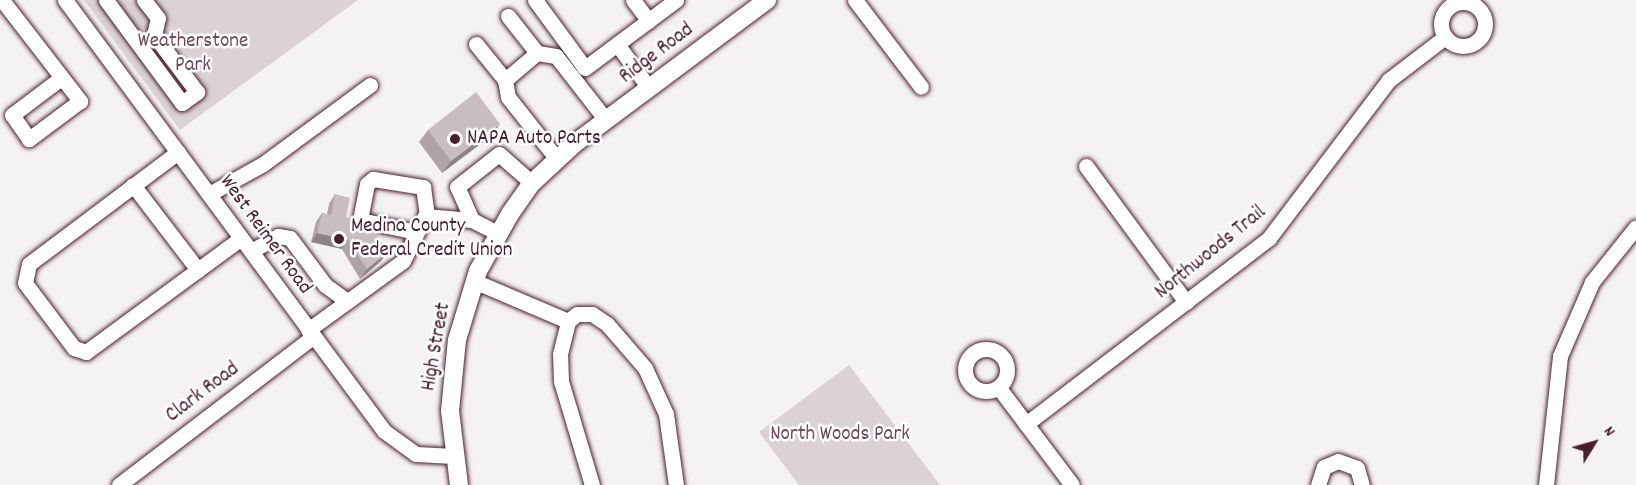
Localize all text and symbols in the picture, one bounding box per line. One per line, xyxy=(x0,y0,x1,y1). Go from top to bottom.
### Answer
street label: Ridge Road xyxy=(615,18,699,90)
park label: Weatherstone Park xyxy=(138,29,248,79)
place label: NAPA Auto Parts xyxy=(467,126,601,152)
marker: NAPA Auto Parts xyxy=(448,132,462,146)
street label: West Reimer Road xyxy=(213,170,317,300)
street label: Northwoods Trail xyxy=(1150,201,1272,305)
place label: Medina County Federal Credit Union xyxy=(351,214,513,264)
marker: Medina County Federal Credit Union xyxy=(332,232,346,246)
street label: High Street xyxy=(417,301,457,393)
street label: Clark Road xyxy=(161,357,245,429)
north arrow xyxy=(1564,413,1624,473)
park label: North Woods Park xyxy=(770,422,910,448)
text: N xyxy=(1597,422,1620,442)

